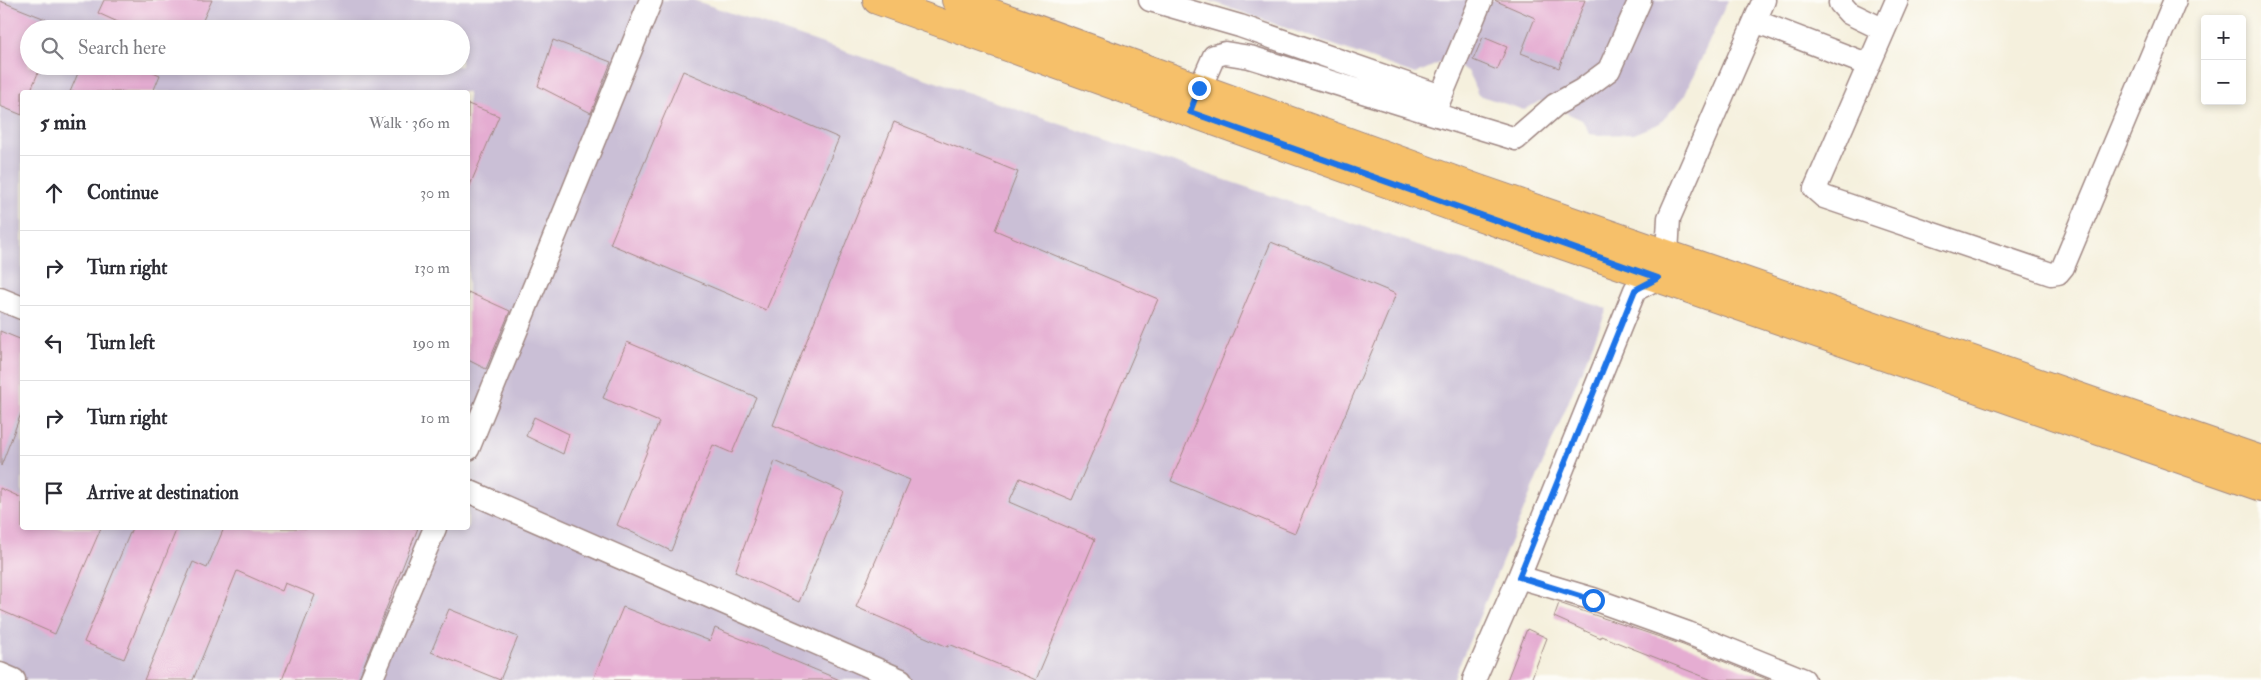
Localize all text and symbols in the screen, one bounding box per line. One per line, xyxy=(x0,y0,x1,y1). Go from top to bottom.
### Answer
map controls xyxy=(2201,15,2246,105)
button: + xyxy=(2201,15,2246,60)
search box xyxy=(20,20,470,75)
icon: search xyxy=(38,34,66,62)
text: Search here xyxy=(78,36,166,60)
button: − xyxy=(2201,60,2246,105)
route end xyxy=(1188,77,1211,100)
text: 5 min xyxy=(40,109,86,136)
text: Walk · 360 m xyxy=(369,113,450,133)
icon: ahead xyxy=(40,179,68,207)
text: Continue xyxy=(87,181,158,205)
text: 30 m xyxy=(420,183,450,203)
icon: right xyxy=(40,254,68,282)
text: Turn right xyxy=(87,256,167,280)
text: 130 m xyxy=(414,258,450,278)
icon: left xyxy=(40,329,68,357)
text: Turn left xyxy=(87,331,155,355)
text: 190 m xyxy=(412,333,450,353)
icon: right xyxy=(40,404,68,432)
text: Turn right xyxy=(87,406,167,430)
text: 10 m xyxy=(420,408,450,428)
icon: arrive xyxy=(40,479,68,507)
text: Arrive at destination xyxy=(87,481,239,505)
route start xyxy=(1582,589,1605,612)

